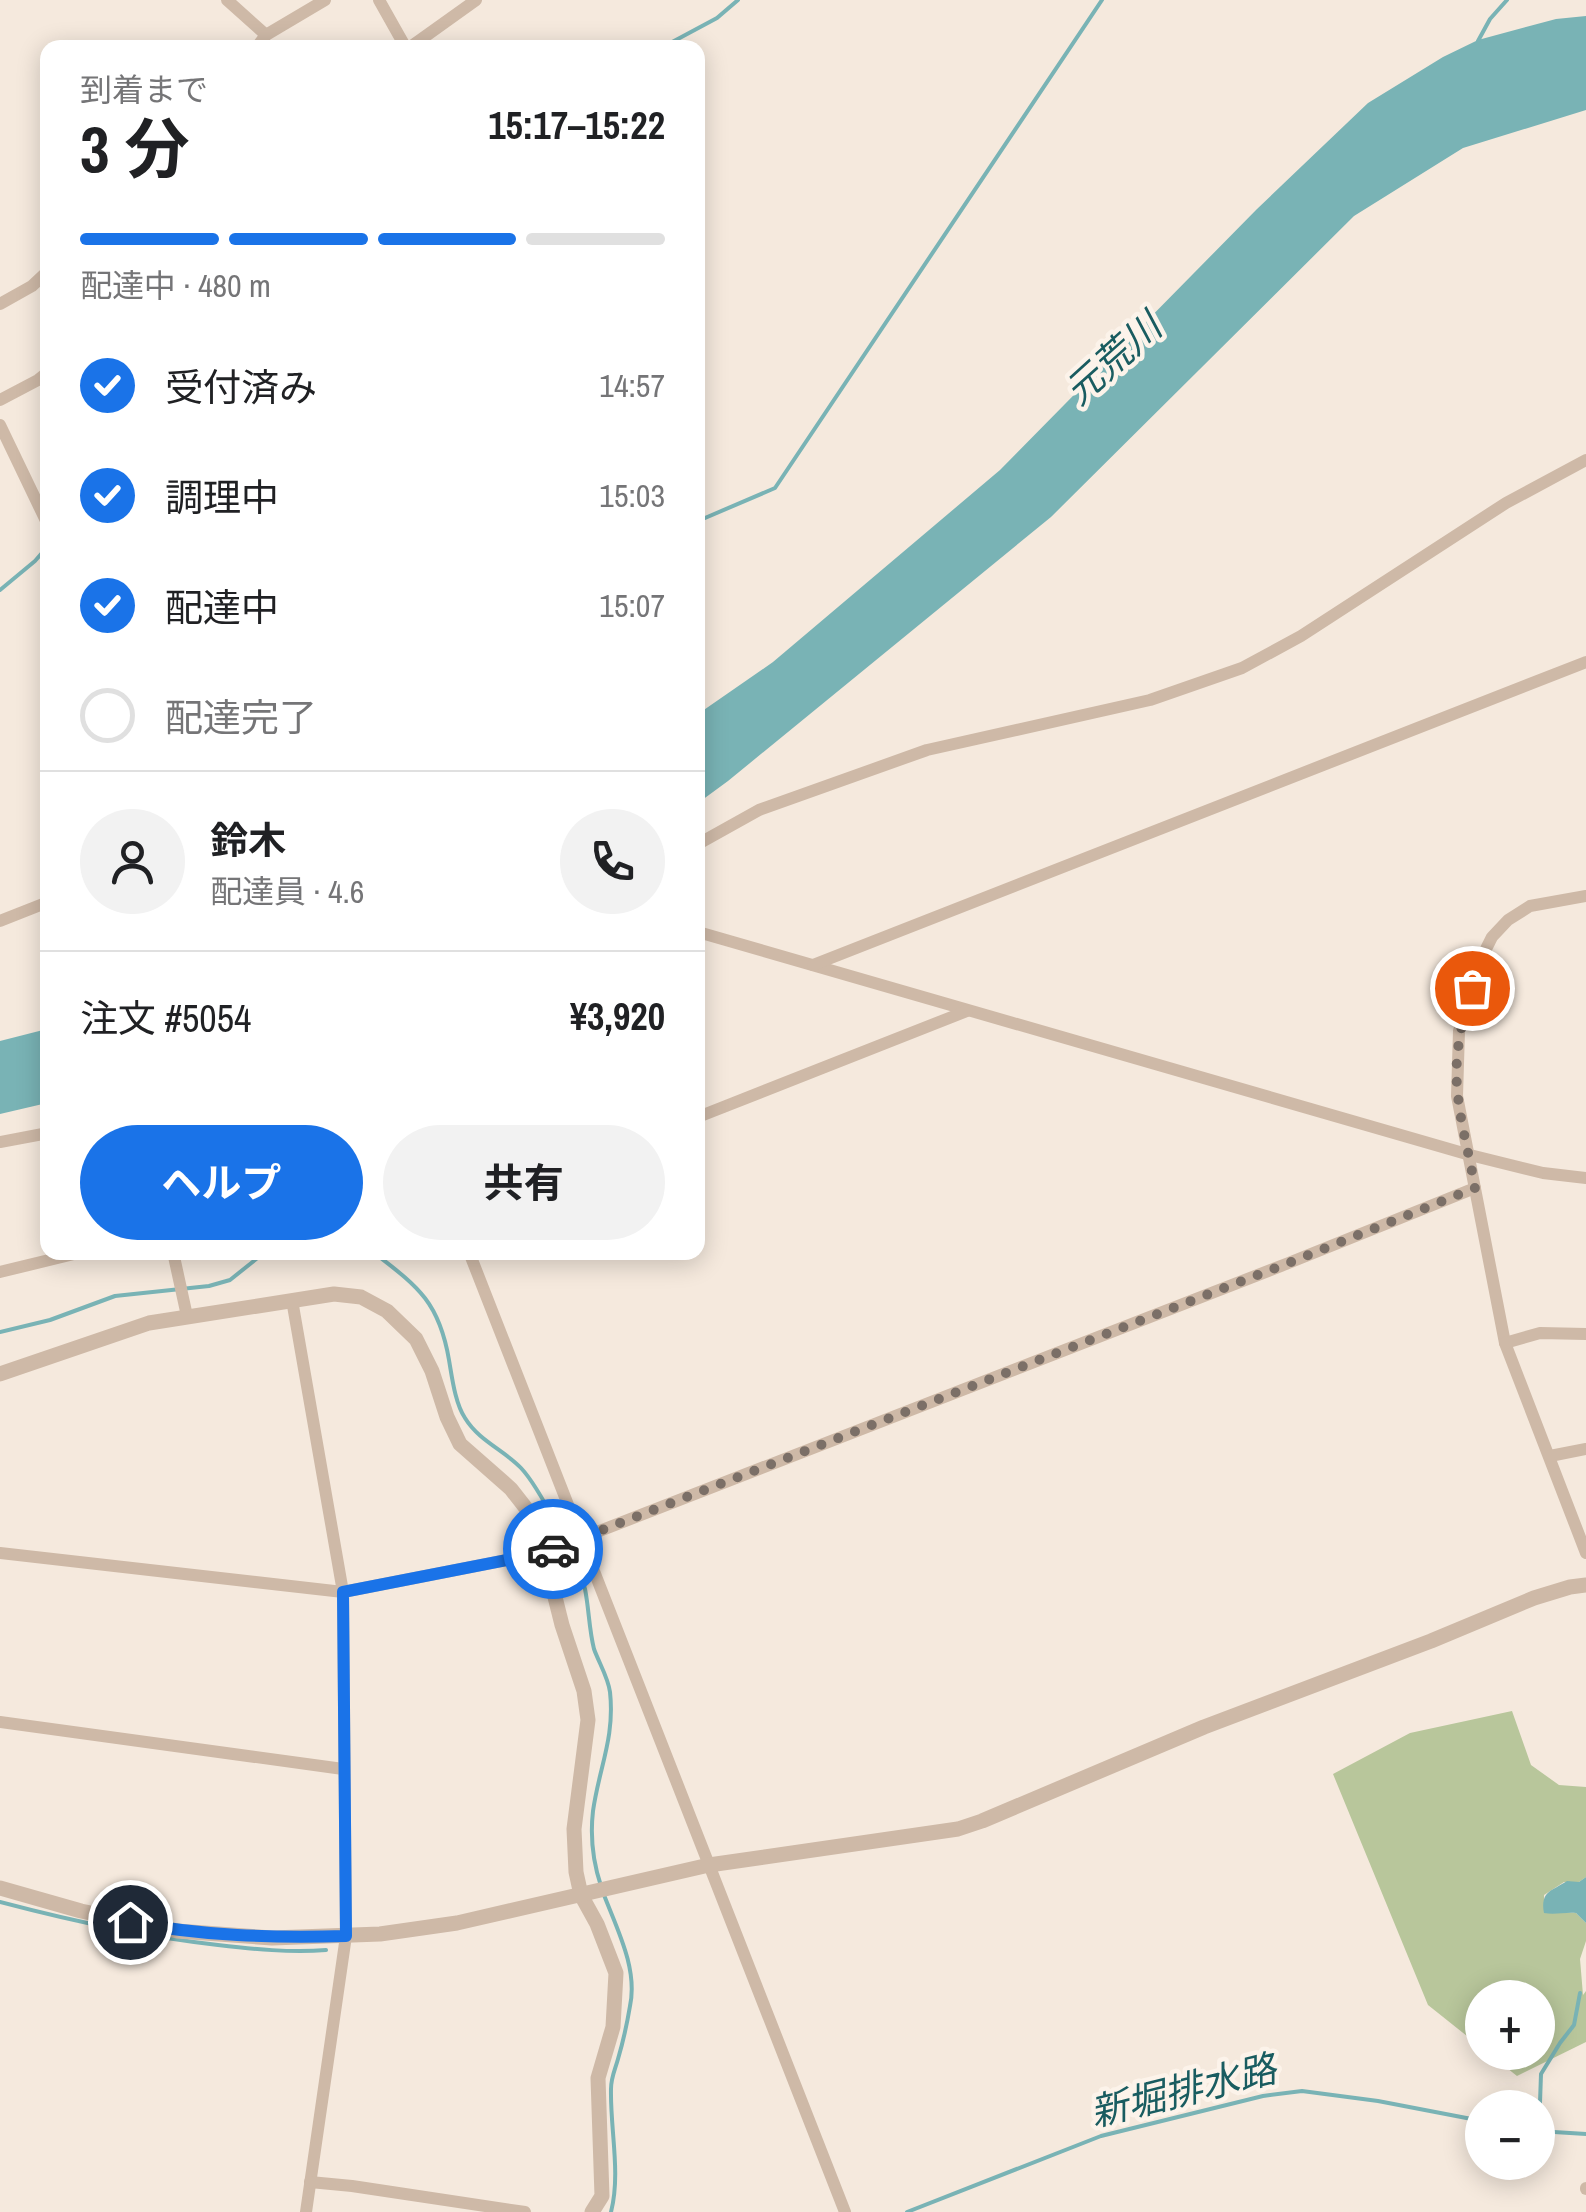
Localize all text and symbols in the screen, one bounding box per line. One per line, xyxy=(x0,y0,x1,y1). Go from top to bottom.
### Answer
text: 到着まで xyxy=(80,68,208,111)
text: 15:17–15:22 xyxy=(488,100,665,151)
text: 3 分 xyxy=(80,105,189,192)
text: 配達中 · 480 m xyxy=(80,264,271,307)
water label: 元荒川 xyxy=(1053,299,1175,416)
icon: check xyxy=(80,358,135,413)
text: 受付済み xyxy=(165,362,317,413)
text: 14:57 xyxy=(599,364,665,407)
icon: check xyxy=(80,468,135,523)
text: 調理中 xyxy=(165,472,279,523)
text: 15:03 xyxy=(599,474,665,517)
icon: check xyxy=(80,578,135,633)
text: 配達中 xyxy=(165,582,279,633)
text: 15:07 xyxy=(599,584,665,627)
text: 配達完了 xyxy=(165,692,317,743)
button: person xyxy=(80,809,185,914)
button: phone xyxy=(560,809,665,914)
text: 鈴木 xyxy=(210,815,286,866)
text: 配達員 · 4.6 xyxy=(210,870,364,913)
pin xyxy=(1430,946,1515,1031)
icon: bag xyxy=(1445,961,1500,1016)
text: ¥3,920 xyxy=(570,991,665,1042)
text: 注文 #5054 xyxy=(80,993,251,1044)
button: ヘルプ xyxy=(80,1125,363,1240)
button: 共有 xyxy=(383,1125,665,1240)
courier xyxy=(503,1499,603,1599)
icon: car xyxy=(526,1522,581,1577)
pin xyxy=(88,1880,173,1965)
icon: home xyxy=(103,1895,158,1950)
map controls xyxy=(1465,1980,1555,2180)
button: + xyxy=(1465,1980,1555,2070)
water label: 新堀排水路 xyxy=(1085,2042,1284,2138)
button: − xyxy=(1465,2090,1555,2180)

